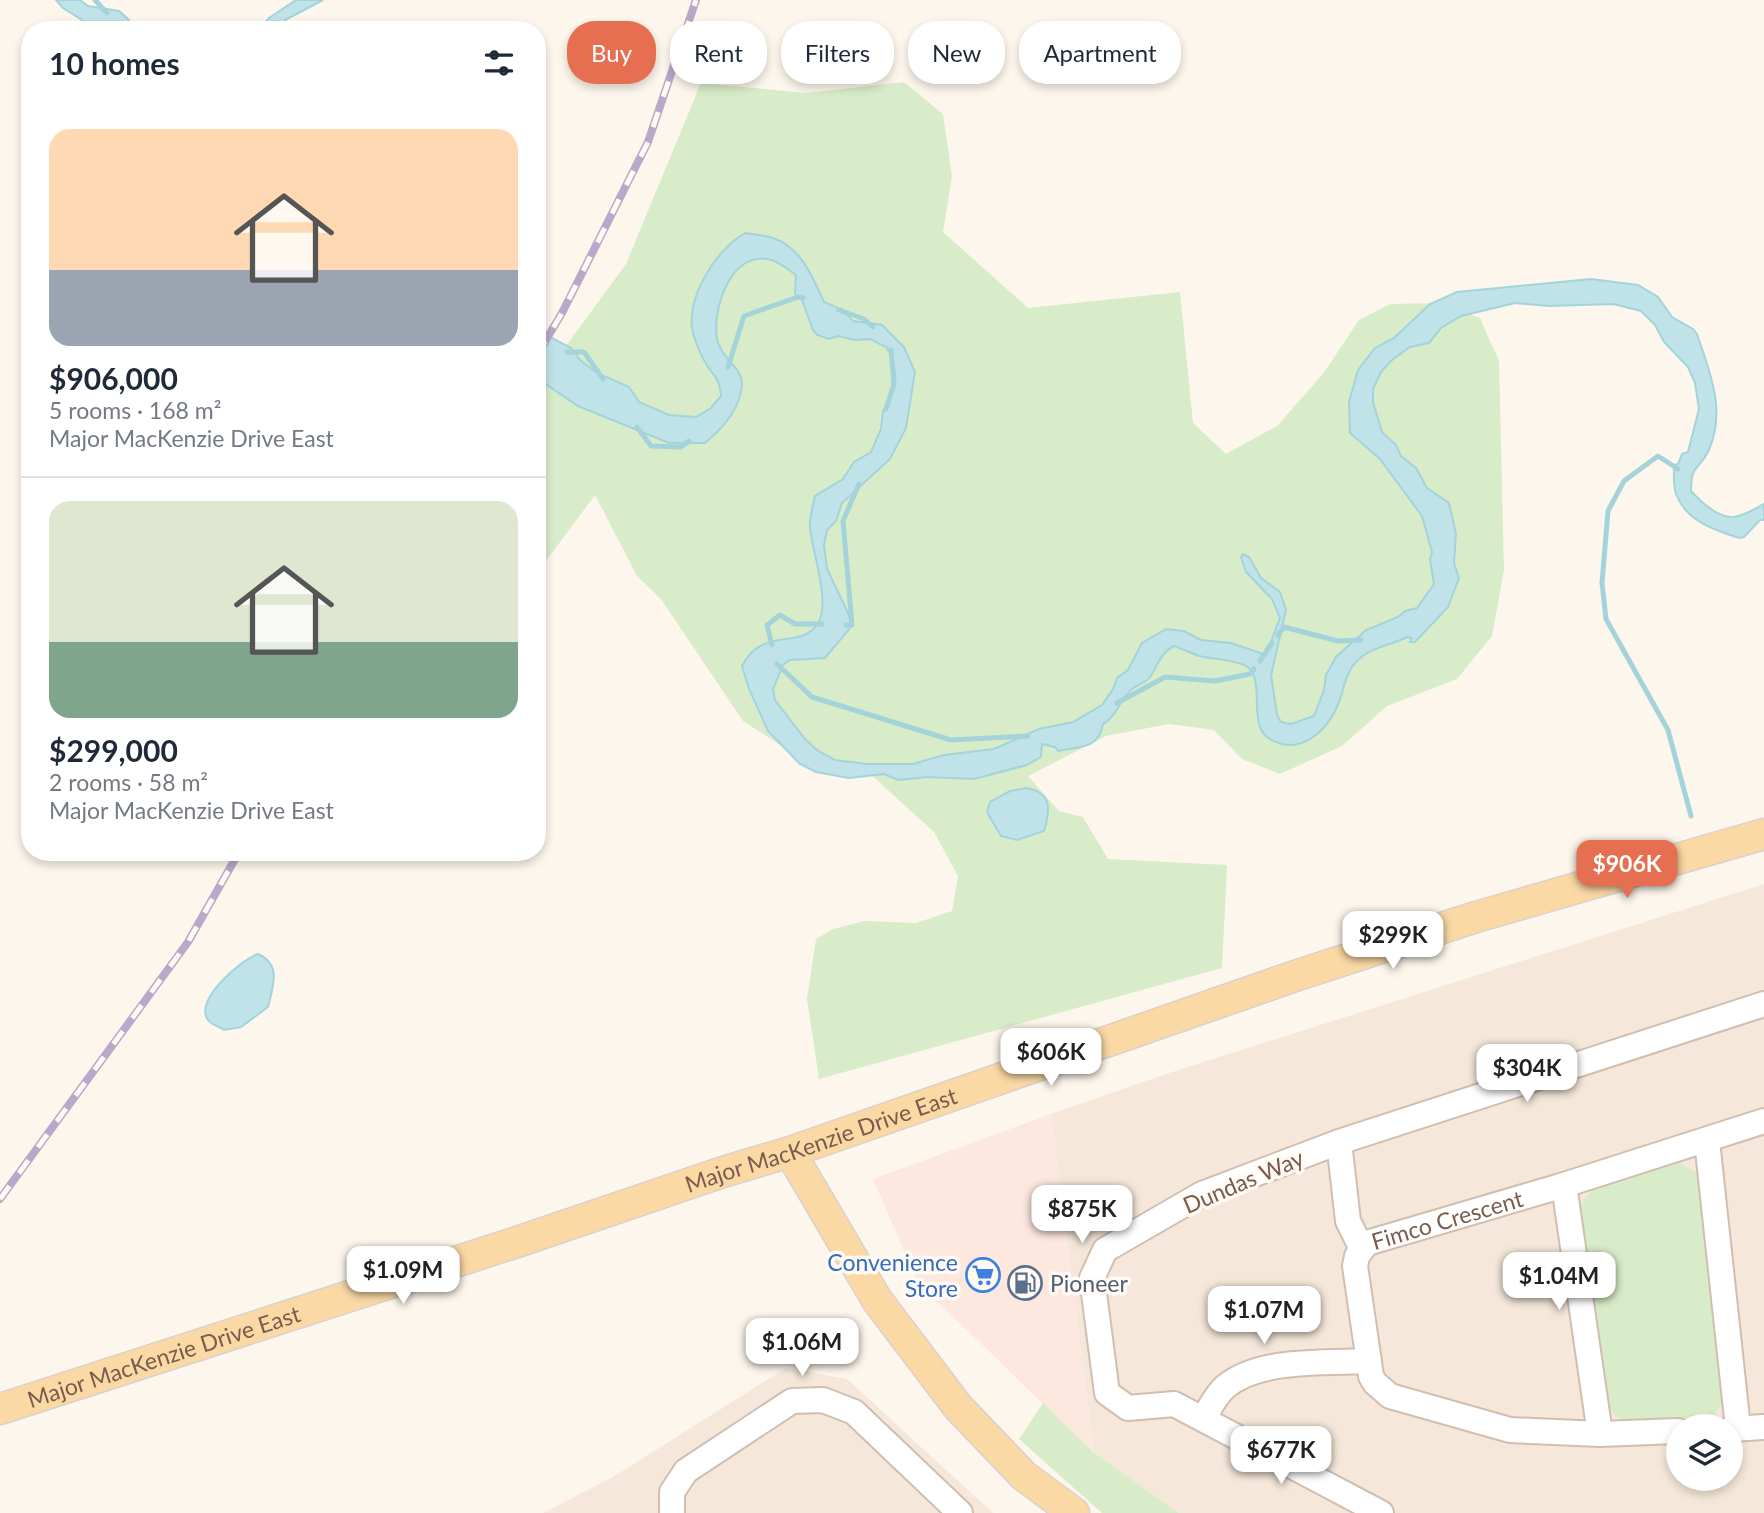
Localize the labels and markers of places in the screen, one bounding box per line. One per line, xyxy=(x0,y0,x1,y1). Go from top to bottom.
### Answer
pin: $906K xyxy=(1578,841,1676,900)
pin: $299K xyxy=(1344,912,1442,971)
pin: $606K xyxy=(1002,1028,1100,1088)
pin: $304K xyxy=(1478,1044,1576,1104)
pin: $875K xyxy=(1033,1186,1131,1245)
pin: $1.09M xyxy=(346,1246,460,1306)
place label: Convenience Store xyxy=(827,1248,958,1302)
pin: $1.04M xyxy=(1502,1252,1616,1312)
supermarket icon: Convenience Store xyxy=(964,1256,1002,1294)
fuel station icon: Pioneer xyxy=(1006,1264,1044,1302)
place label: Pioneer xyxy=(1050,1269,1128,1297)
pin: $1.07M xyxy=(1207,1286,1321,1346)
pin: $1.06M xyxy=(745,1318,859,1378)
pin: $677K xyxy=(1232,1426,1330,1486)

